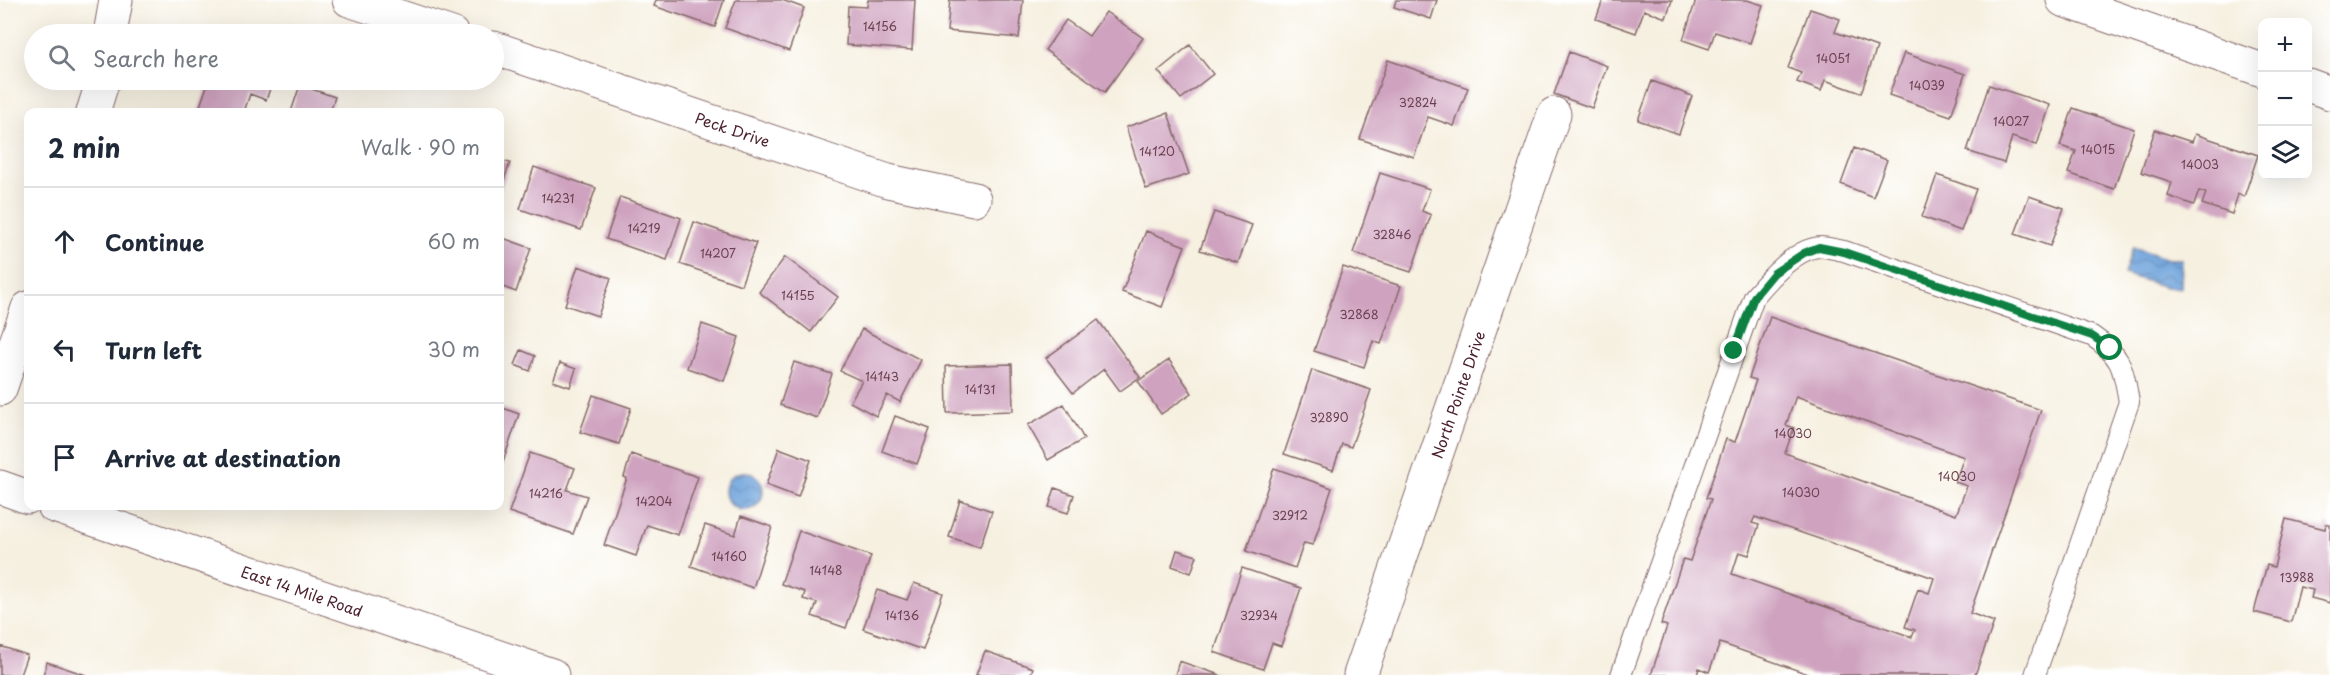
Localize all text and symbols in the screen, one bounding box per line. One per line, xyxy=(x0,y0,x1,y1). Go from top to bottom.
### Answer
house number: 14156 xyxy=(863,17,897,35)
map controls xyxy=(2258,18,2312,180)
button: + xyxy=(2258,18,2312,72)
search box xyxy=(24,24,504,90)
icon: search xyxy=(45,41,78,74)
text: Search here xyxy=(93,41,219,74)
house number: 14051 xyxy=(1816,49,1850,67)
button: − xyxy=(2258,72,2312,126)
house number: 14039 xyxy=(1909,76,1945,94)
house number: 32824 xyxy=(1399,93,1437,111)
street label: Peck Drive xyxy=(692,105,773,152)
house number: 14027 xyxy=(1993,112,2029,130)
button: layers xyxy=(2258,126,2312,180)
text: 2 min xyxy=(48,128,121,167)
text: Walk · 90 m xyxy=(361,132,480,162)
house number: 14015 xyxy=(2081,140,2115,158)
house number: 14120 xyxy=(1139,142,1175,160)
house number: 14003 xyxy=(2181,155,2219,173)
house number: 14231 xyxy=(541,189,575,207)
house number: 14219 xyxy=(627,219,661,237)
icon: ahead xyxy=(48,225,81,258)
text: Continue xyxy=(105,225,204,258)
house number: 32846 xyxy=(1373,225,1411,243)
text: 60 m xyxy=(428,226,480,256)
house number: 14207 xyxy=(700,244,736,262)
house number: 14155 xyxy=(781,286,815,304)
house number: 32868 xyxy=(1339,305,1379,323)
street label: North Pointe Drive xyxy=(1424,327,1490,461)
icon: left xyxy=(48,333,81,366)
text: Turn left xyxy=(105,333,202,366)
text: 30 m xyxy=(427,334,480,364)
route start xyxy=(2096,334,2122,360)
route end xyxy=(1720,337,1746,363)
house number: 14143 xyxy=(865,367,899,385)
house number: 14131 xyxy=(965,380,995,398)
house number: 32890 xyxy=(1309,408,1349,426)
house number: 14030 xyxy=(1774,424,1812,442)
icon: arrive xyxy=(48,441,81,474)
text: Arrive at destination xyxy=(105,441,341,474)
house number: 14030 xyxy=(1938,467,1976,485)
house number: 14030 xyxy=(1782,483,1820,501)
house number: 14216 xyxy=(529,484,563,502)
house number: 14204 xyxy=(635,492,673,510)
house number: 32912 xyxy=(1272,506,1308,524)
house number: 14160 xyxy=(711,547,747,565)
street label: East 14 Mile Road xyxy=(238,559,366,622)
house number: 14148 xyxy=(809,561,843,579)
house number: 13988 xyxy=(2280,568,2314,586)
house number: 14136 xyxy=(885,606,919,624)
house number: 32934 xyxy=(1240,606,1278,624)

